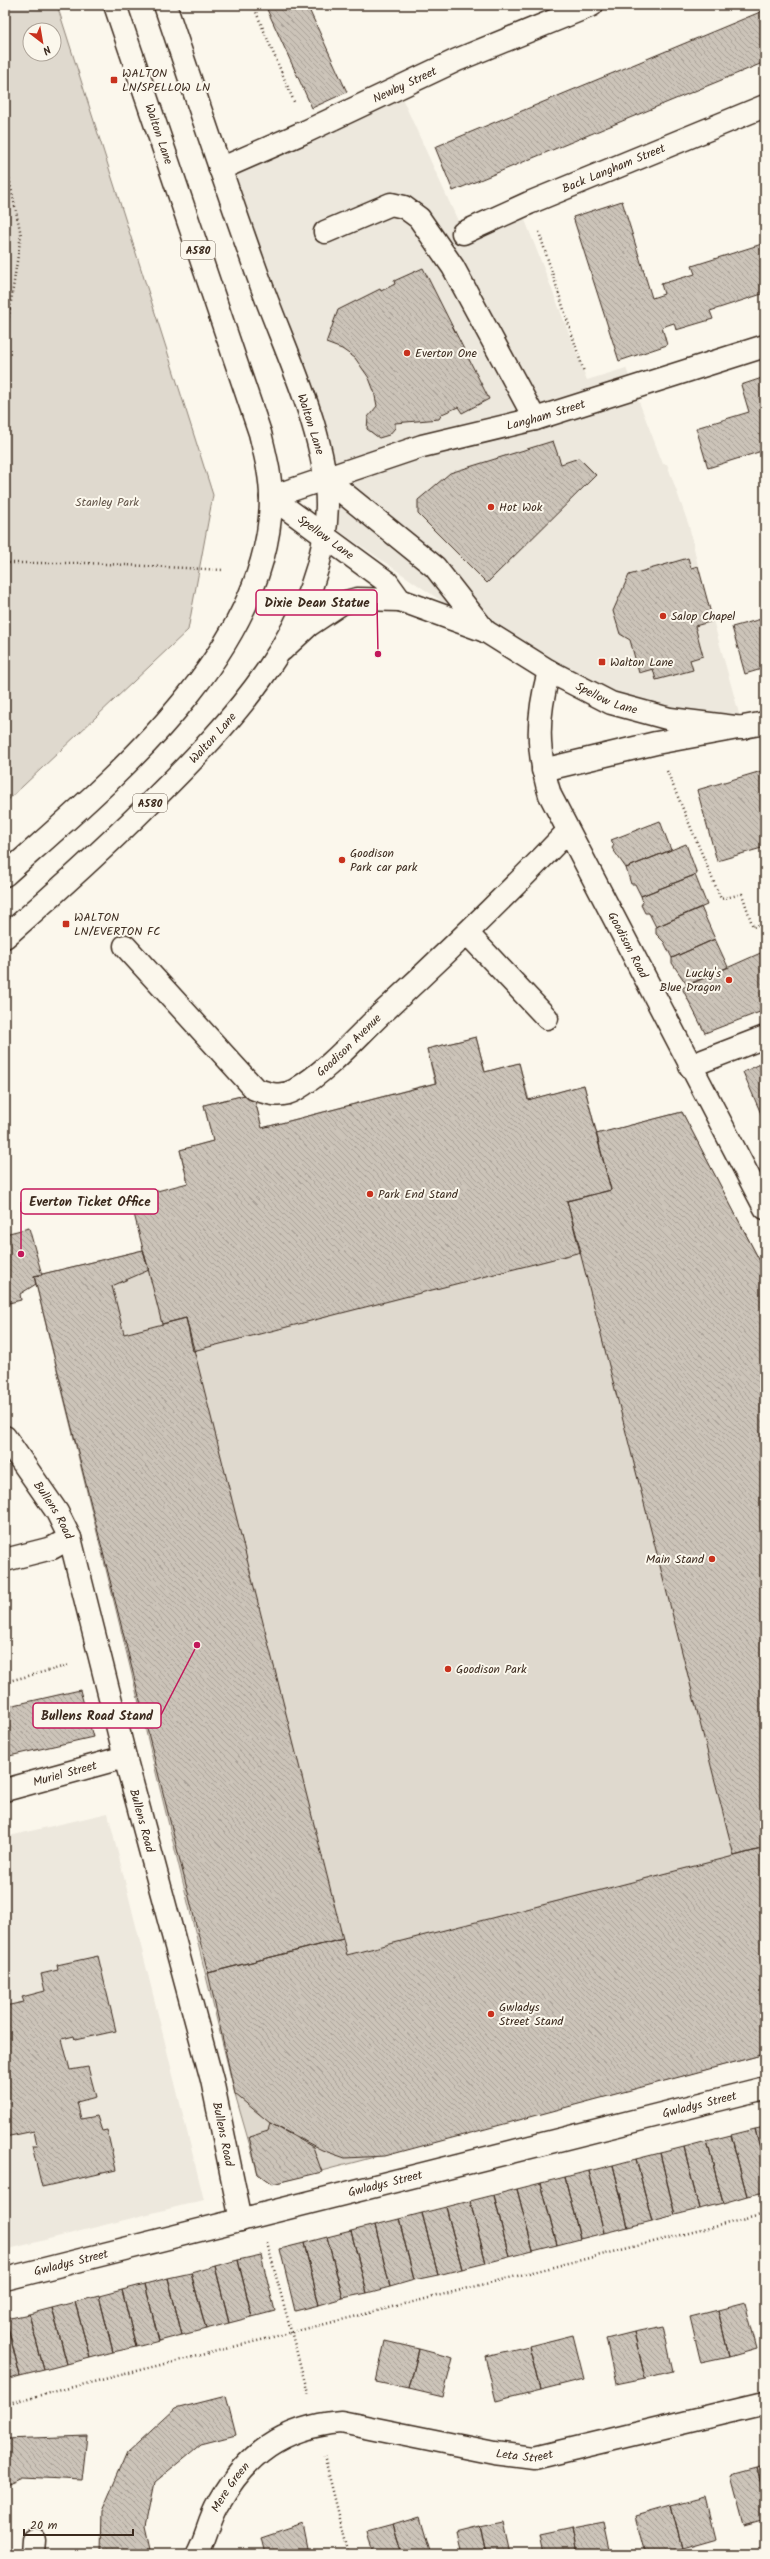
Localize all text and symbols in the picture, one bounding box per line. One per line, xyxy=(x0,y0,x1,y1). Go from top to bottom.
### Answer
north arrow xyxy=(22,22,62,62)
text: N xyxy=(39,40,54,59)
street label: Newby Street xyxy=(370,62,440,109)
place label: WALTON LN/SPELLOW LN xyxy=(122,64,210,97)
marker: WALTON LN/SPELLOW LN xyxy=(109,75,119,85)
street label: Walton Lane xyxy=(139,101,178,168)
street label: Back Langham Street xyxy=(559,139,669,198)
road number: A580 xyxy=(181,241,215,259)
place label: Everton One xyxy=(415,344,477,363)
marker: Everton One xyxy=(402,348,412,358)
street label: Walton Lane xyxy=(292,391,330,458)
street label: Langham Street xyxy=(505,395,588,436)
park label: Stanley Park xyxy=(75,493,139,512)
place label: Hot Wok xyxy=(499,498,543,517)
marker: Hot Wok xyxy=(486,502,496,512)
street label: Spellow Lane xyxy=(293,510,358,565)
callout: Dixie Dean Statue xyxy=(256,590,377,615)
text: Dixie Dean Statue xyxy=(265,593,370,614)
place label: Salop Chapel xyxy=(671,607,735,626)
marker: Salop Chapel xyxy=(658,611,668,621)
place label: Walton Lane xyxy=(610,653,674,672)
marker: Walton Lane xyxy=(597,657,607,667)
street label: Spellow Lane xyxy=(572,677,640,720)
street label: Walton Lane xyxy=(185,708,242,768)
road number: A580 xyxy=(133,794,167,812)
place label: Goodison Park car park xyxy=(350,844,418,877)
marker: Goodison Park car park xyxy=(337,855,347,865)
place label: WALTON LN/EVERTON FC xyxy=(74,908,161,941)
street label: Goodison Road xyxy=(602,908,653,983)
marker: WALTON LN/EVERTON FC xyxy=(61,919,71,929)
place label: Lucky's Blue Dragon xyxy=(660,964,721,997)
marker: Lucky's Blue Dragon xyxy=(724,975,734,985)
street label: Goodison Avenue xyxy=(312,1009,386,1082)
place label: Park End Stand xyxy=(378,1185,459,1204)
callout: Everton Ticket Office xyxy=(21,1189,158,1214)
marker: Park End Stand xyxy=(365,1189,375,1199)
text: Everton Ticket Office xyxy=(29,1192,151,1213)
street label: Bullens Road xyxy=(28,1477,79,1544)
place label: Main Stand xyxy=(646,1550,705,1569)
marker: Main Stand xyxy=(707,1554,717,1564)
place label: Goodison Park xyxy=(456,1660,527,1679)
marker: Goodison Park xyxy=(443,1664,453,1674)
callout: Bullens Road Stand xyxy=(33,1703,161,1728)
text: Bullens Road Stand xyxy=(41,1706,154,1727)
street label: Muriel Street xyxy=(31,1756,99,1792)
street label: Bullens Road xyxy=(124,1787,160,1856)
place label: Gwladys Street Stand xyxy=(499,1998,564,2031)
marker: Gwladys Street Stand xyxy=(486,2009,496,2019)
street label: Gwladys Street xyxy=(660,2086,739,2123)
street label: Bullens Road xyxy=(207,2100,239,2169)
street label: Gwladys Street xyxy=(346,2165,425,2202)
street label: Gwladys Street xyxy=(32,2244,111,2281)
street label: Leta Street xyxy=(495,2444,555,2468)
street label: Mere Green xyxy=(206,2458,254,2516)
scale bar xyxy=(24,2511,133,2537)
text: 20 m xyxy=(30,2516,58,2535)

